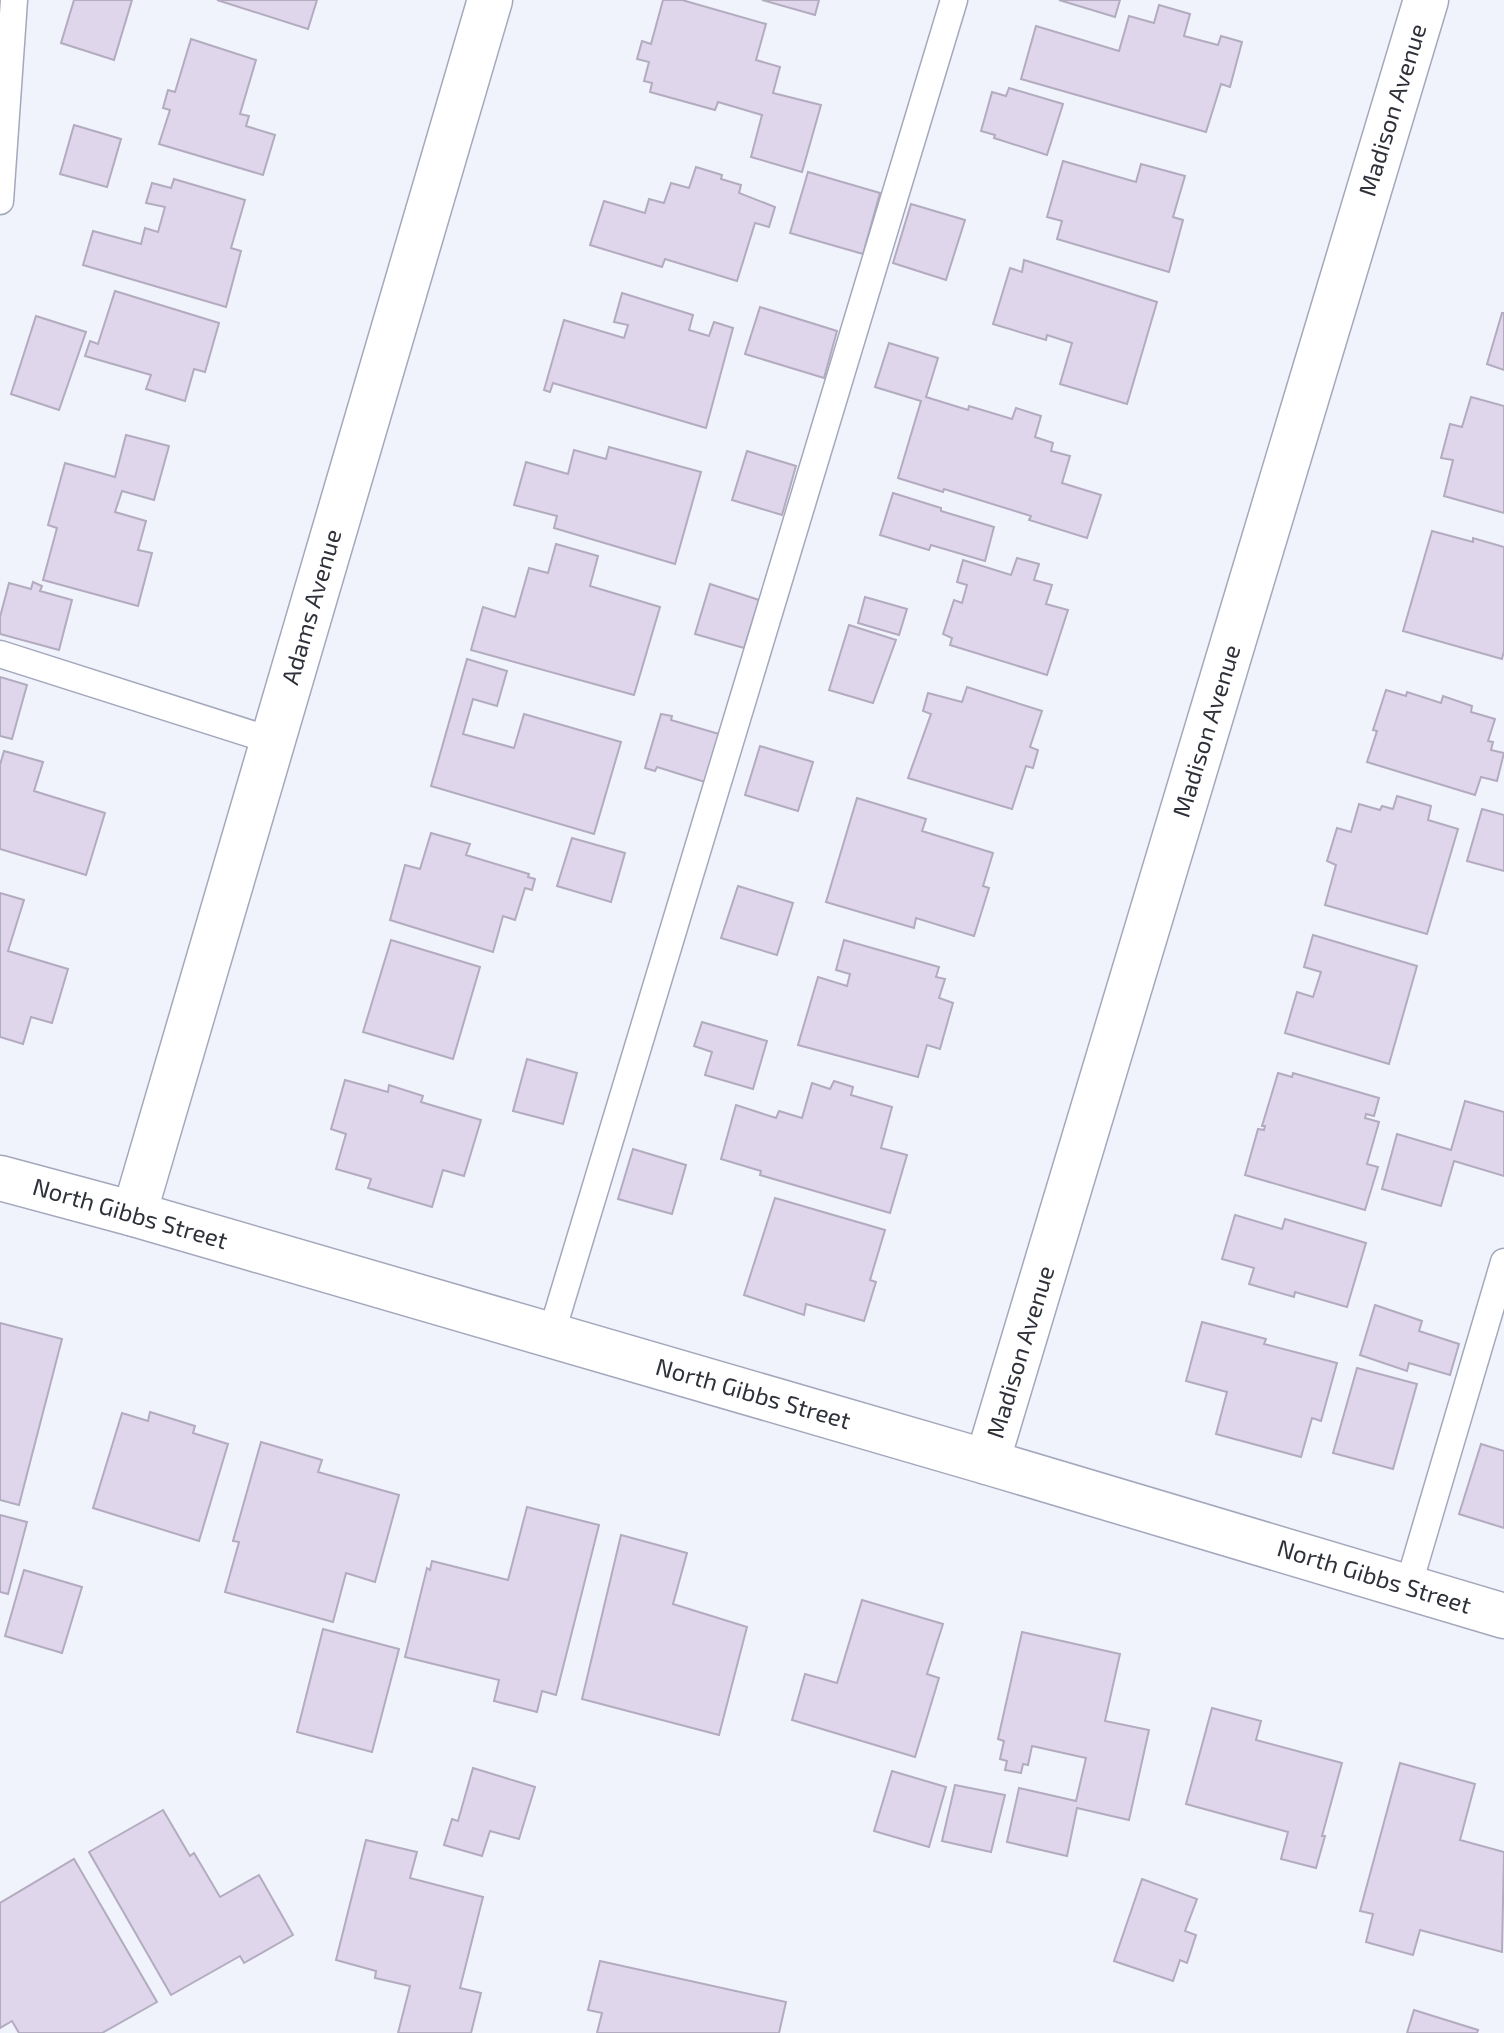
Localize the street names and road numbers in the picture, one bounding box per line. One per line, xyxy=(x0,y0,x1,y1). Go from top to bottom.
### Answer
street label: Madison Avenue xyxy=(1352,20,1432,199)
street label: Adams Avenue xyxy=(275,526,347,688)
street label: Madison Avenue xyxy=(1166,641,1246,820)
street label: North Gibbs Street xyxy=(30,1171,231,1254)
street label: Madison Avenue xyxy=(980,1262,1060,1441)
street label: North Gibbs Street xyxy=(653,1351,854,1434)
street label: North Gibbs Street xyxy=(1274,1532,1475,1619)

